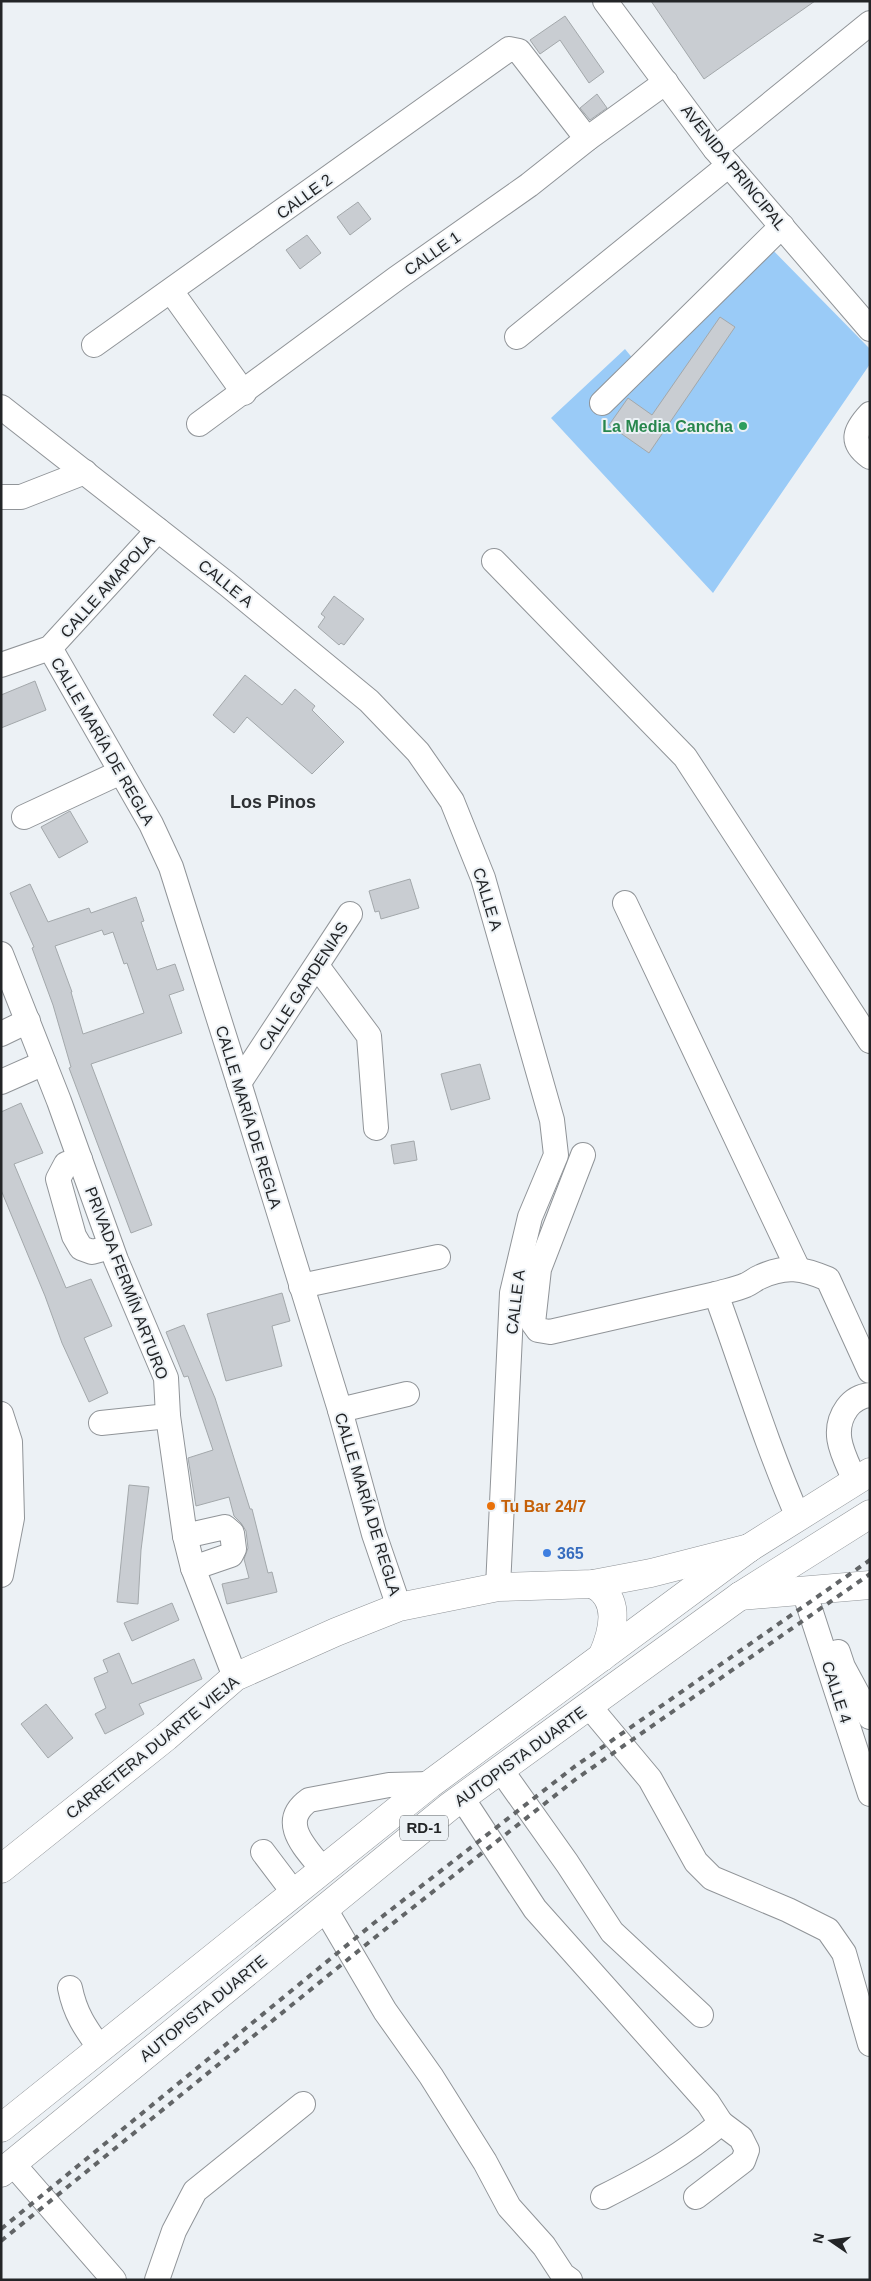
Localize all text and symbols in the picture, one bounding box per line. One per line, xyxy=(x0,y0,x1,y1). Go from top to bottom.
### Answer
street label: AVENIDA PRINCIPAL xyxy=(678,101,789,233)
street label: CALLE 2 xyxy=(273,171,335,222)
street label: CALLE 1 xyxy=(401,228,463,279)
place label: La Media Cancha xyxy=(602,418,733,435)
marker: La Media Cancha xyxy=(737,420,749,432)
street label: CALLE AMAPOLA xyxy=(57,532,158,641)
street label: CALLE A xyxy=(195,556,257,611)
street label: CALLE MARÍA DE REGLA xyxy=(48,654,159,828)
district label: Los Pinos xyxy=(230,792,316,812)
street label: CALLE A xyxy=(470,866,505,933)
street label: CALLE GARDENIAS xyxy=(256,919,351,1054)
street label: CALLE MARÍA DE REGLA xyxy=(213,1023,286,1211)
street label: PRIVADA FERMÍN ARTURO xyxy=(82,1184,172,1382)
street label: CALLE A xyxy=(503,1268,528,1335)
street label: CALLE MARÍA DE REGLA xyxy=(332,1410,405,1598)
place label: Tu Bar 24/7 xyxy=(501,1498,586,1515)
marker: Tu Bar 24/7 xyxy=(485,1500,497,1512)
place label: 365 xyxy=(557,1545,584,1562)
marker: 365 xyxy=(541,1547,553,1559)
street label: CALLE 4 xyxy=(819,1659,855,1725)
street label: CARRETERA DUARTE VIEJA xyxy=(63,1672,242,1822)
street label: AUTOPISTA DUARTE xyxy=(451,1703,589,1810)
road number: RD-1 xyxy=(400,1816,448,1840)
street label: AUTOPISTA DUARTE xyxy=(136,1952,270,2065)
north arrow xyxy=(806,2216,856,2266)
text: N xyxy=(809,2231,827,2245)

